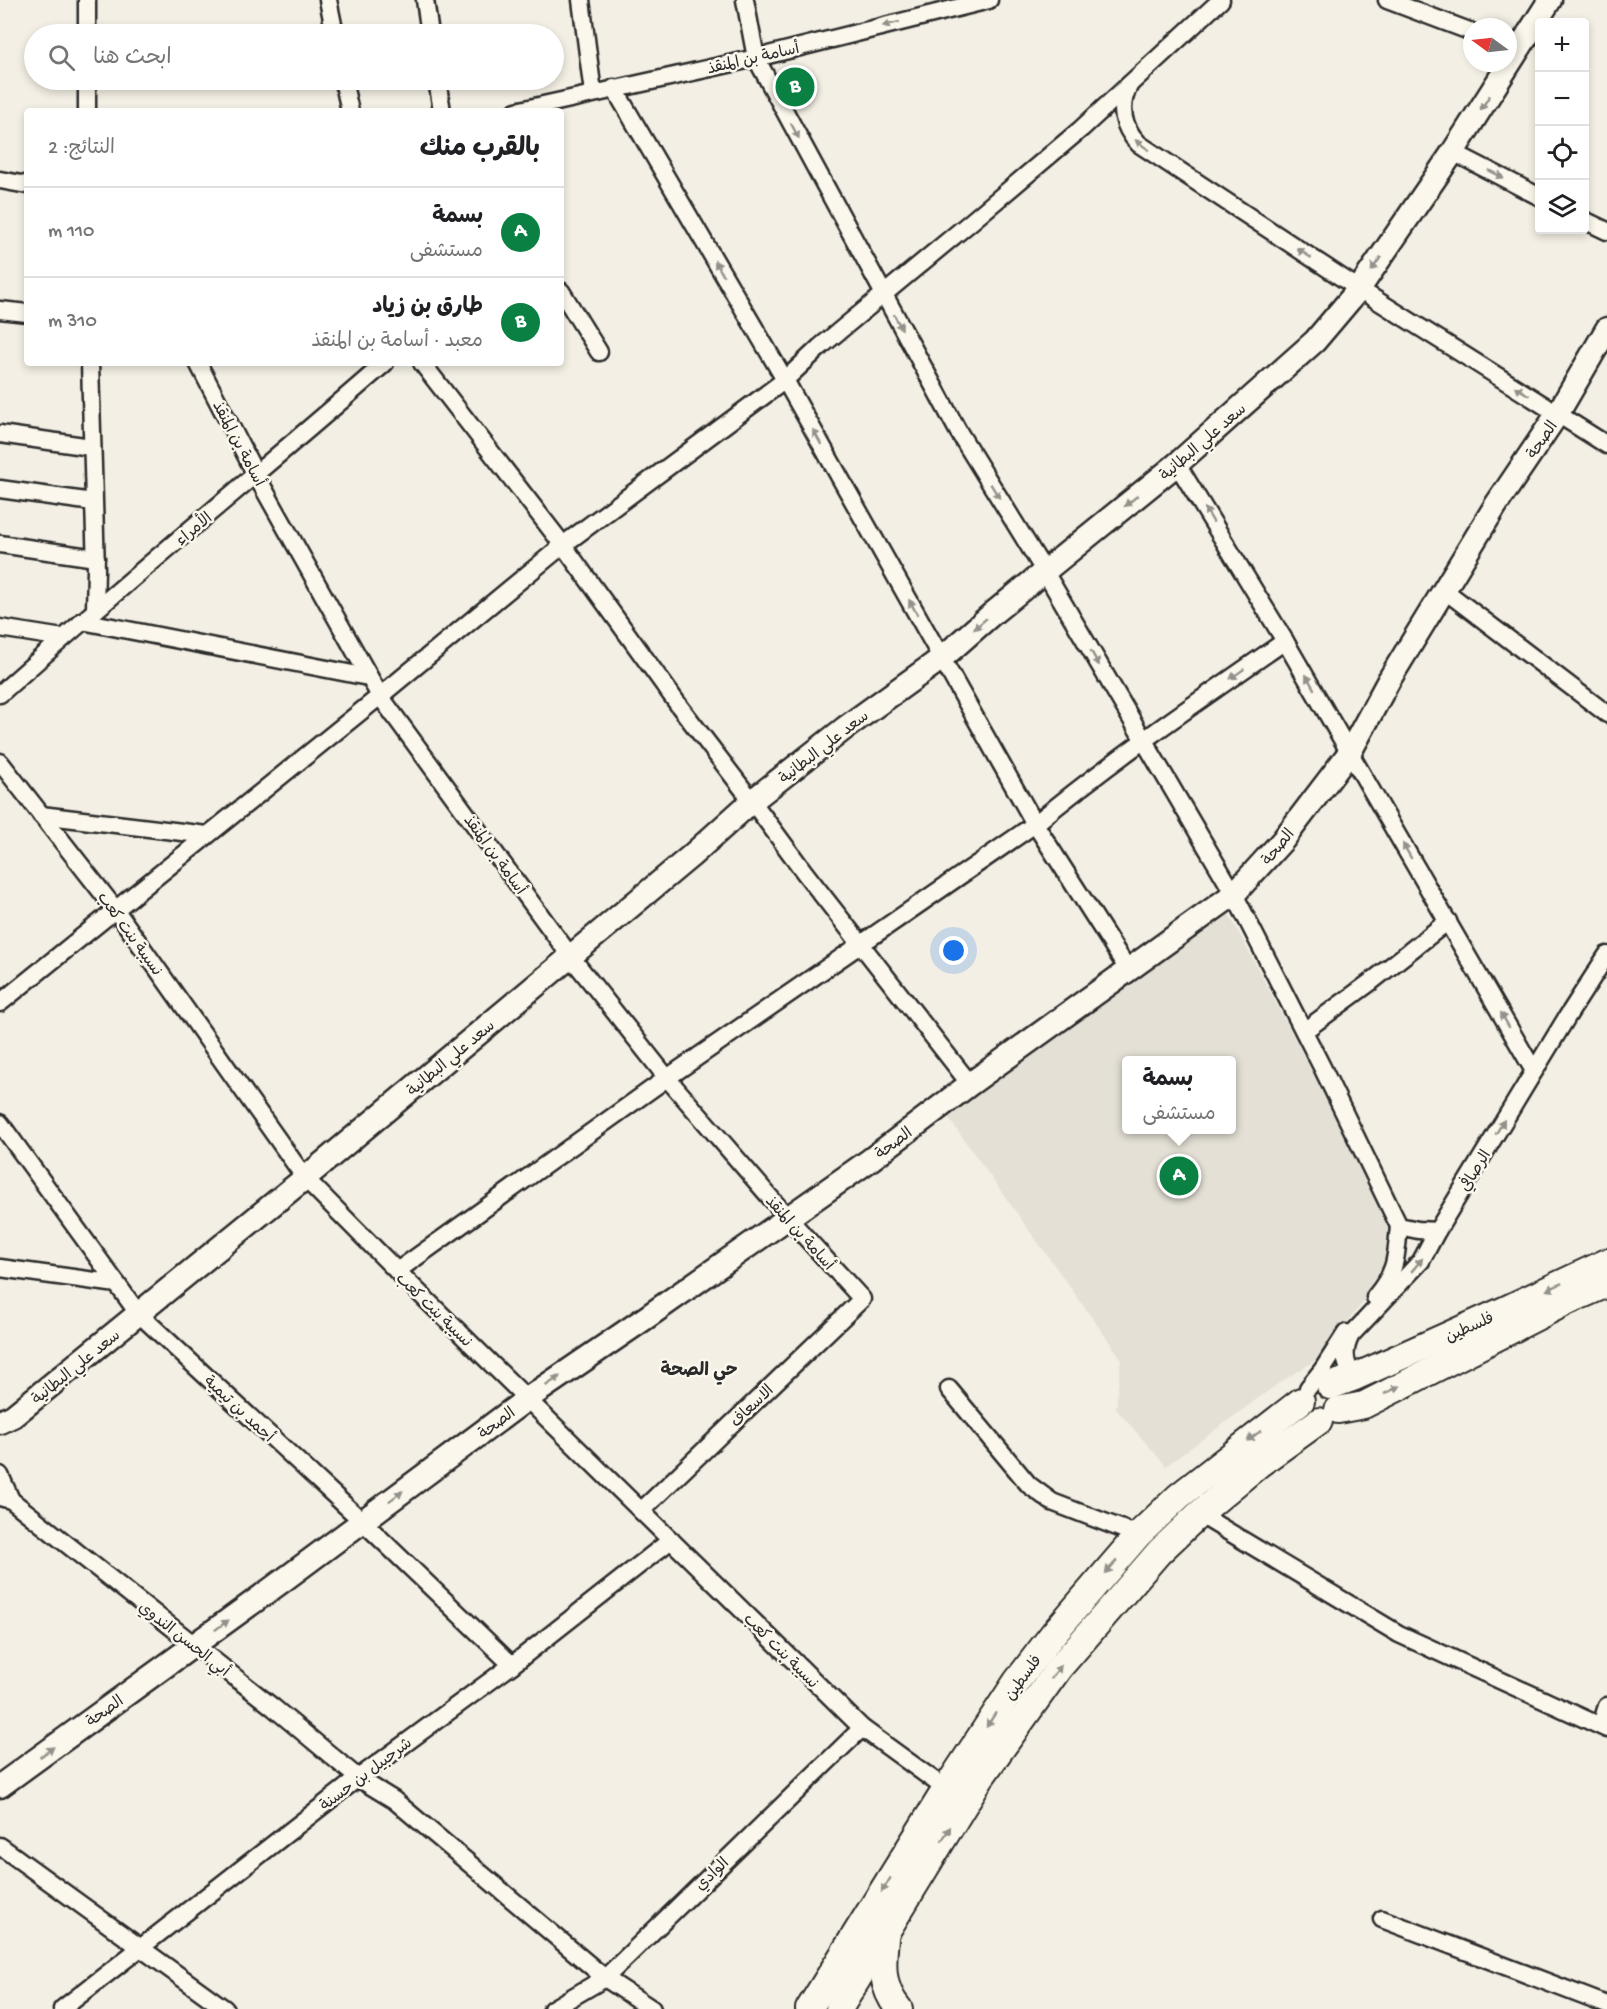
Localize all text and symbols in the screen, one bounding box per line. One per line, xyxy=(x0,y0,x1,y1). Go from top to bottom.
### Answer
north arrow xyxy=(1463,18,1517,72)
map controls xyxy=(1535,18,1589,234)
button: + xyxy=(1535,18,1589,72)
one-way arrow xyxy=(882,20,901,30)
search box xyxy=(24,24,564,90)
street label: أسامة بن المنقذ xyxy=(705,39,802,80)
icon: search xyxy=(45,41,78,74)
text: ابحث هنا xyxy=(93,46,172,72)
pin: B xyxy=(776,64,814,110)
button: − xyxy=(1535,72,1589,126)
one-way arrow xyxy=(1479,94,1491,110)
one-way arrow xyxy=(790,123,800,140)
button: locate xyxy=(1535,126,1589,180)
text: بالقرب منك xyxy=(420,135,540,166)
text: النتائج: 2 xyxy=(48,138,115,161)
one-way arrow xyxy=(1134,139,1150,152)
one-way arrow xyxy=(1488,169,1505,179)
button: layers xyxy=(1535,180,1589,234)
text: بسمة xyxy=(432,205,483,231)
text: 110 m xyxy=(48,221,94,244)
text: A xyxy=(515,221,526,244)
text: مستشفى xyxy=(410,241,483,264)
one-way arrow xyxy=(1297,247,1313,259)
one-way arrow xyxy=(1371,256,1382,272)
one-way arrow xyxy=(714,260,725,276)
text: طارق بن زياد xyxy=(372,295,483,321)
text: 310 m xyxy=(48,311,97,334)
text: B xyxy=(515,311,526,334)
one-way arrow xyxy=(893,314,903,331)
text: معبد · أسامة بن المنقذ xyxy=(311,331,483,354)
one-way arrow xyxy=(1514,386,1530,397)
street label: أسامة بن المنقذ xyxy=(206,398,269,491)
street label: سعد علي البطانية xyxy=(1157,400,1253,488)
street label: الصحة xyxy=(1524,418,1563,463)
one-way arrow xyxy=(812,429,823,445)
one-way arrow xyxy=(989,483,1000,499)
one-way arrow xyxy=(1123,495,1139,508)
street label: الأمراء xyxy=(171,507,217,551)
one-way arrow xyxy=(1203,507,1214,523)
one-way arrow xyxy=(908,598,918,615)
one-way arrow xyxy=(973,617,988,630)
one-way arrow xyxy=(1090,650,1100,667)
one-way arrow xyxy=(1230,668,1246,680)
one-way arrow xyxy=(1305,674,1315,691)
street label: سعد علي البطانية xyxy=(776,707,875,791)
street label: أسامة بن المنقذ xyxy=(458,811,530,900)
street label: الصحة xyxy=(1258,825,1300,870)
one-way arrow xyxy=(1402,843,1413,859)
street label: نسيبة بنت كعب xyxy=(91,889,166,981)
your location xyxy=(939,936,968,965)
one-way arrow xyxy=(1500,1011,1510,1028)
street label: سعد علي البطانية xyxy=(404,1017,501,1103)
popup xyxy=(1122,1056,1236,1134)
text: بسمة xyxy=(1142,1068,1193,1094)
text: مستشفى xyxy=(1142,1104,1216,1127)
one-way arrow xyxy=(1494,1119,1505,1135)
street label: الصحة xyxy=(872,1124,917,1165)
street label: الرصافي xyxy=(1455,1146,1497,1196)
pin: A xyxy=(1160,1154,1198,1198)
street label: أسامة بن المنقذ xyxy=(760,1192,838,1276)
one-way arrow xyxy=(1411,1257,1424,1273)
street label: نسيبة بنت كعب xyxy=(390,1270,475,1353)
one-way arrow xyxy=(1546,1282,1563,1291)
street label: فلسطين xyxy=(1443,1310,1498,1348)
street label: سعد علي البطانية xyxy=(28,1326,127,1412)
district label: حي الصحة xyxy=(660,1360,738,1385)
street label: أحمد بن تيمية xyxy=(199,1372,278,1448)
one-way arrow xyxy=(545,1376,561,1387)
street label: الاسعاف xyxy=(728,1382,779,1433)
one-way arrow xyxy=(1384,1385,1401,1395)
street label: الصحة xyxy=(475,1404,520,1445)
one-way arrow xyxy=(1247,1430,1263,1442)
one-way arrow xyxy=(388,1491,403,1503)
one-way arrow xyxy=(1104,1559,1117,1575)
street label: أبي الحسن الندوي xyxy=(132,1598,234,1684)
street label: نسيبة بنت كعب xyxy=(738,1610,822,1694)
one-way arrow xyxy=(215,1619,230,1631)
street label: فلسطين xyxy=(1002,1653,1048,1705)
one-way arrow xyxy=(1050,1665,1062,1681)
street label: الصحة xyxy=(83,1692,128,1733)
one-way arrow xyxy=(985,1712,997,1728)
street label: شرحبيل بن حسنة xyxy=(317,1734,417,1817)
one-way arrow xyxy=(40,1746,55,1758)
one-way arrow xyxy=(941,1825,952,1842)
street label: الوادي xyxy=(693,1855,734,1896)
one-way arrow xyxy=(881,1877,892,1893)

